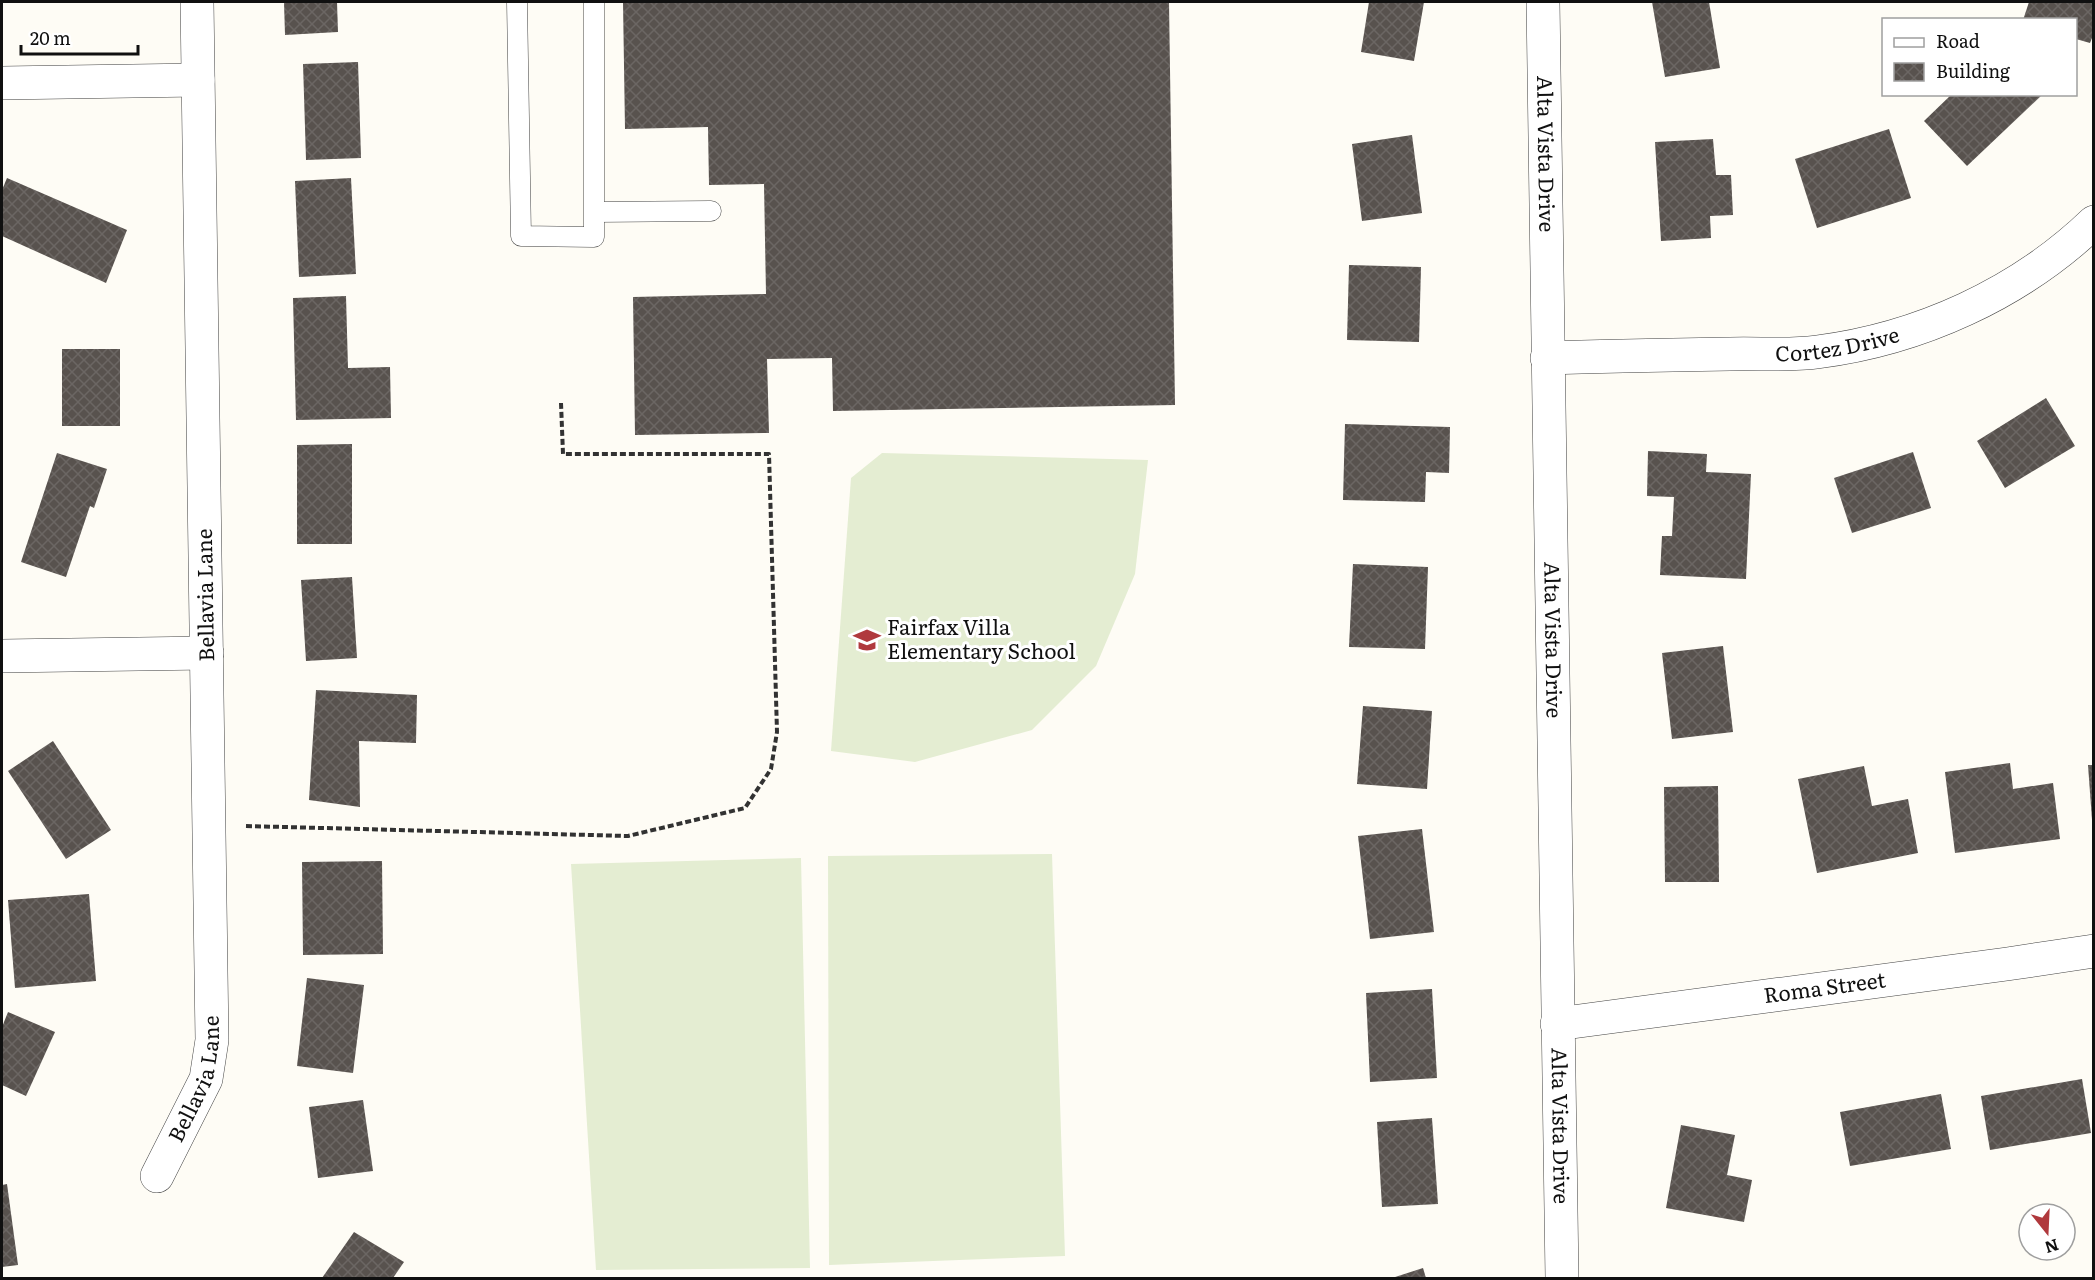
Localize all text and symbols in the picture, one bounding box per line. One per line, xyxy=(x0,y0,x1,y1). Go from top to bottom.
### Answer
scale bar xyxy=(21,18,138,56)
legend xyxy=(1882,18,2077,96)
text: 20 m xyxy=(30,24,71,51)
text: Road xyxy=(1936,27,1980,54)
text: Building xyxy=(1936,57,2011,84)
street label: Alta Vista Drive xyxy=(1531,75,1564,233)
street label: Cortez Drive xyxy=(1775,317,1902,367)
street label: Bellavia Lane xyxy=(187,528,220,662)
street label: Alta Vista Drive xyxy=(1538,561,1572,719)
place label: Fairfax Villa Elementary School xyxy=(887,610,1076,665)
school or university icon: Fairfax Villa Elementary School xyxy=(852,625,882,655)
street label: Roma Street xyxy=(1761,962,1888,1009)
street label: Bellavia Lane xyxy=(159,1015,225,1147)
street label: Alta Vista Drive xyxy=(1546,1047,1579,1204)
north arrow xyxy=(2017,1202,2077,1262)
text: N xyxy=(2042,1234,2062,1261)

